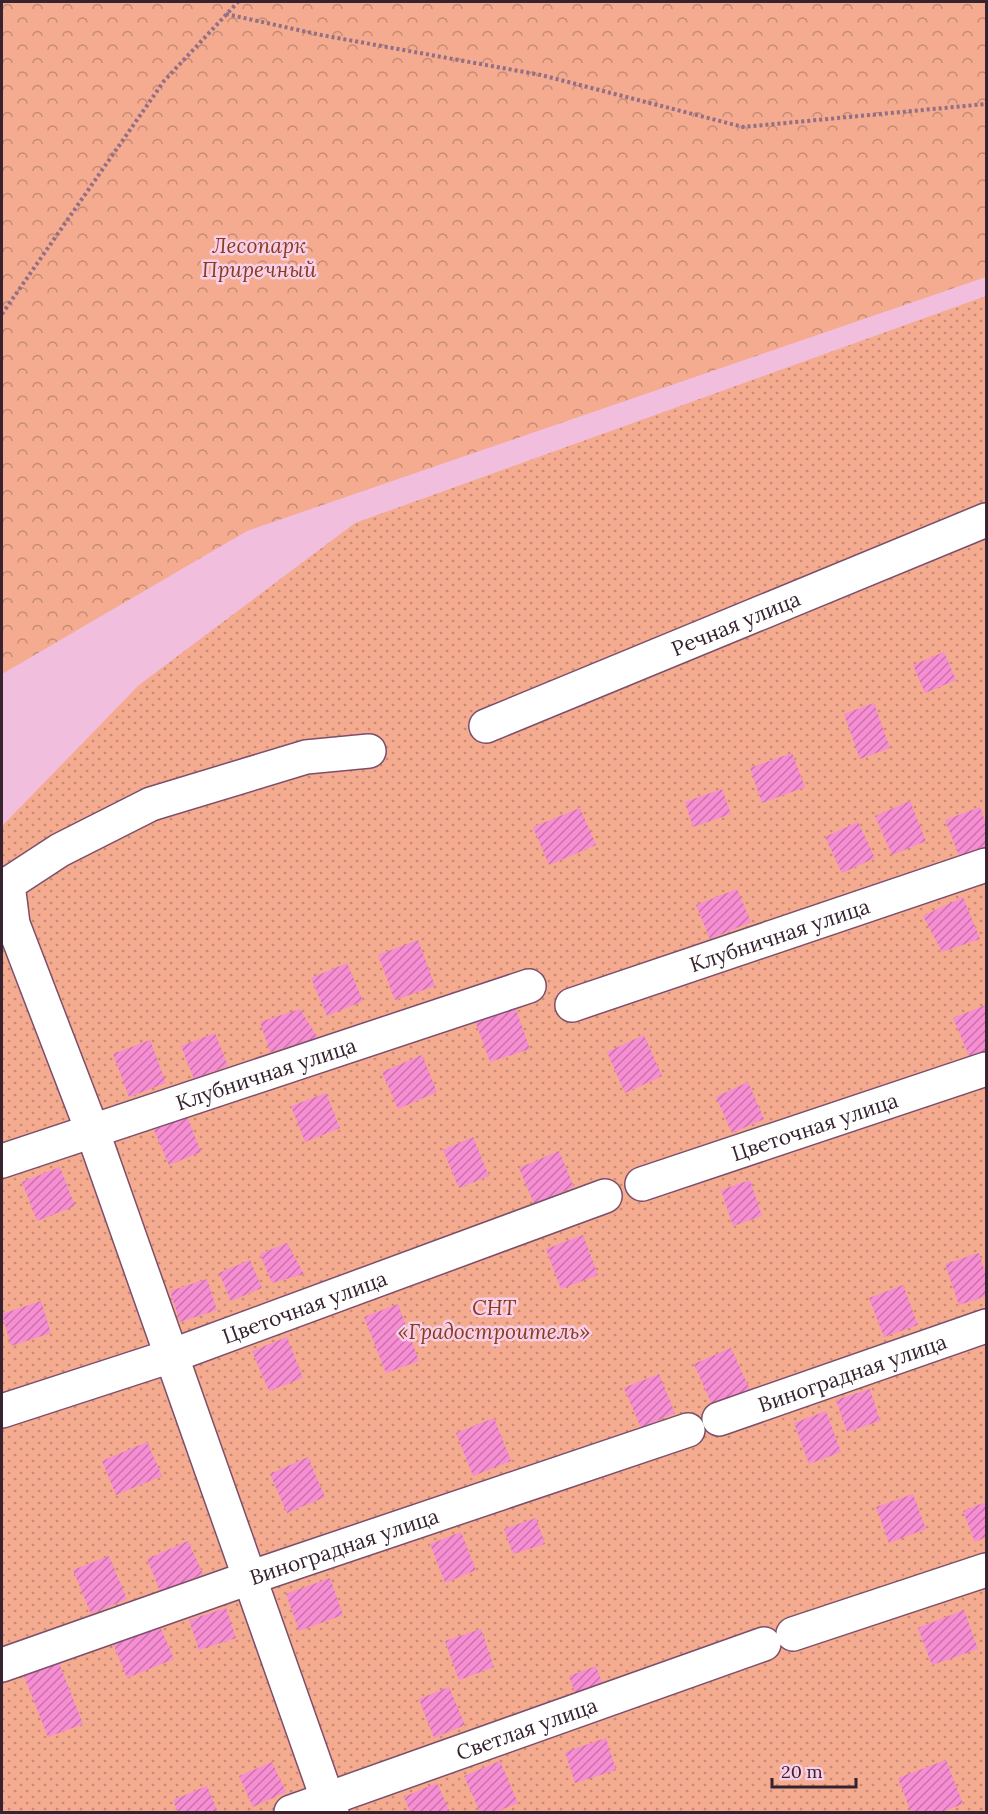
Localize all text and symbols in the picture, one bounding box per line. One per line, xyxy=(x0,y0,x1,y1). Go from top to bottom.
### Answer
park label: Лесопарк Приречный xyxy=(202,232,317,283)
street label: Речная улица xyxy=(667,584,804,662)
street label: Клубничная улица xyxy=(686,892,873,978)
street label: Клубничная улица xyxy=(172,1031,360,1116)
street label: Цветочная улица xyxy=(728,1086,901,1167)
street label: Цветочная улица xyxy=(218,1264,391,1350)
park label: СНТ «Градостроитель» xyxy=(398,1294,590,1345)
street label: Виноградная улица xyxy=(754,1327,950,1418)
street label: Виноградная улица xyxy=(246,1502,442,1590)
street label: Светлая улица xyxy=(452,1691,601,1766)
scale bar xyxy=(772,1751,856,1789)
text: 20 m xyxy=(781,1760,823,1783)

